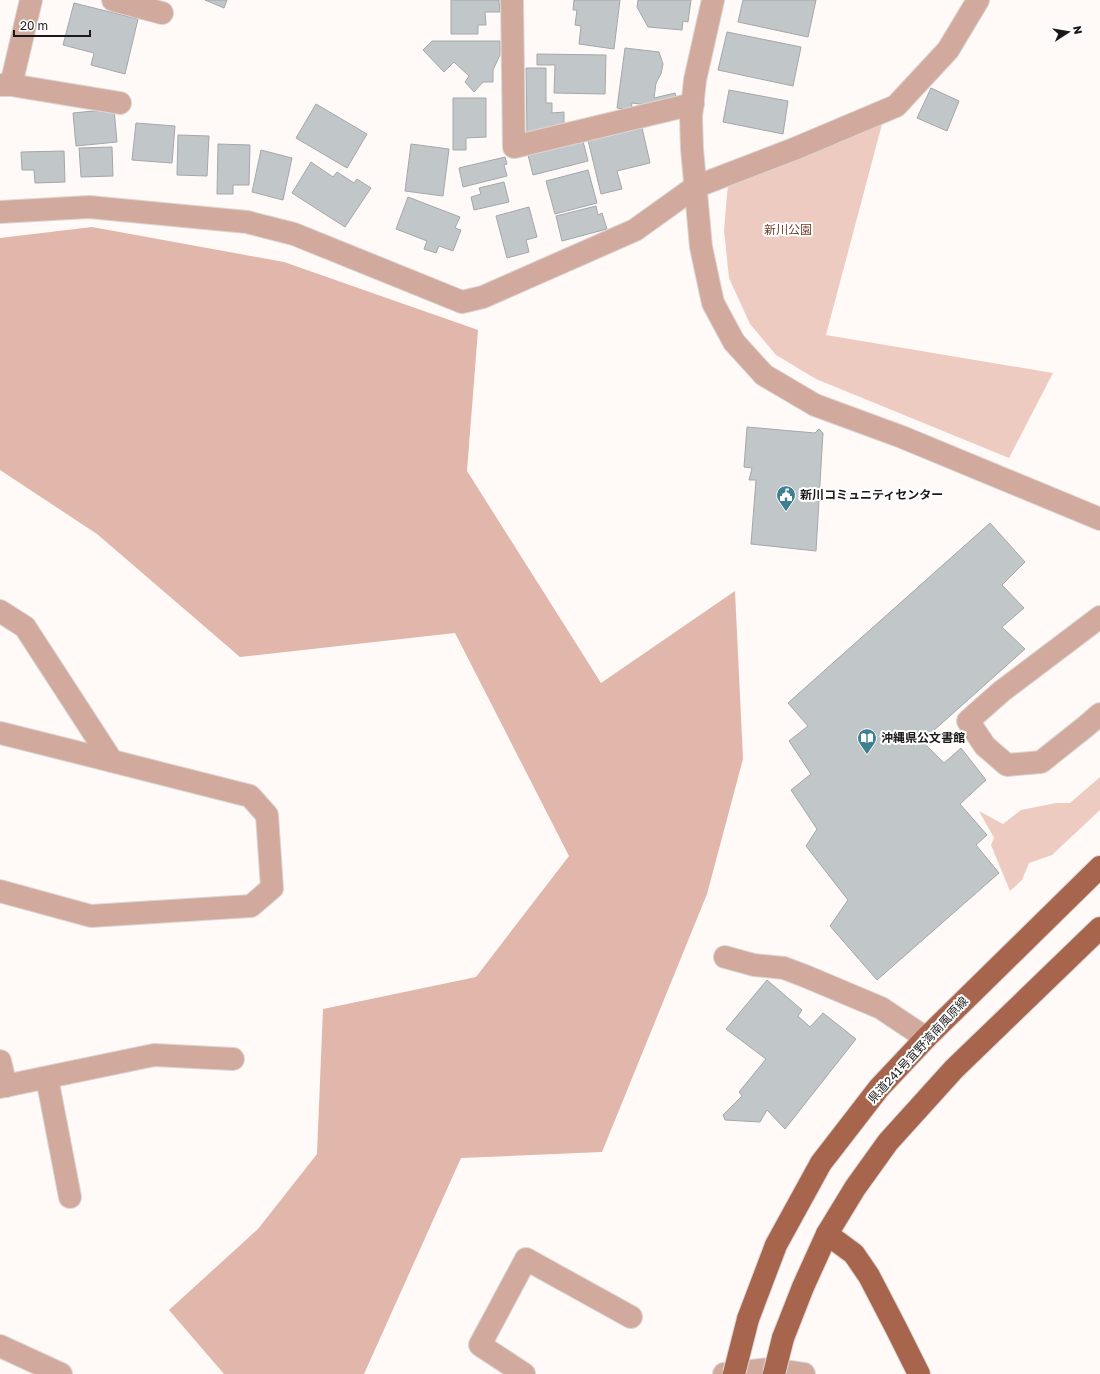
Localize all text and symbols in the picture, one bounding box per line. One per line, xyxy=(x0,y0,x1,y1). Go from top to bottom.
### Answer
scale bar xyxy=(14,12,90,38)
north arrow xyxy=(1048,12,1088,52)
text: 20 m xyxy=(20,18,48,33)
text: N xyxy=(1071,24,1085,35)
park label: 新川公園 xyxy=(764,222,812,237)
public building icon: 新川コミュニティセンター xyxy=(775,484,797,512)
place label: 新川コミュニティセンター xyxy=(800,487,943,502)
library icon: 沖縄県公文書館 xyxy=(856,727,878,755)
place label: 沖縄県公文書館 xyxy=(881,730,965,745)
street label: 県道241号宜野湾南風原線 xyxy=(864,993,971,1106)

